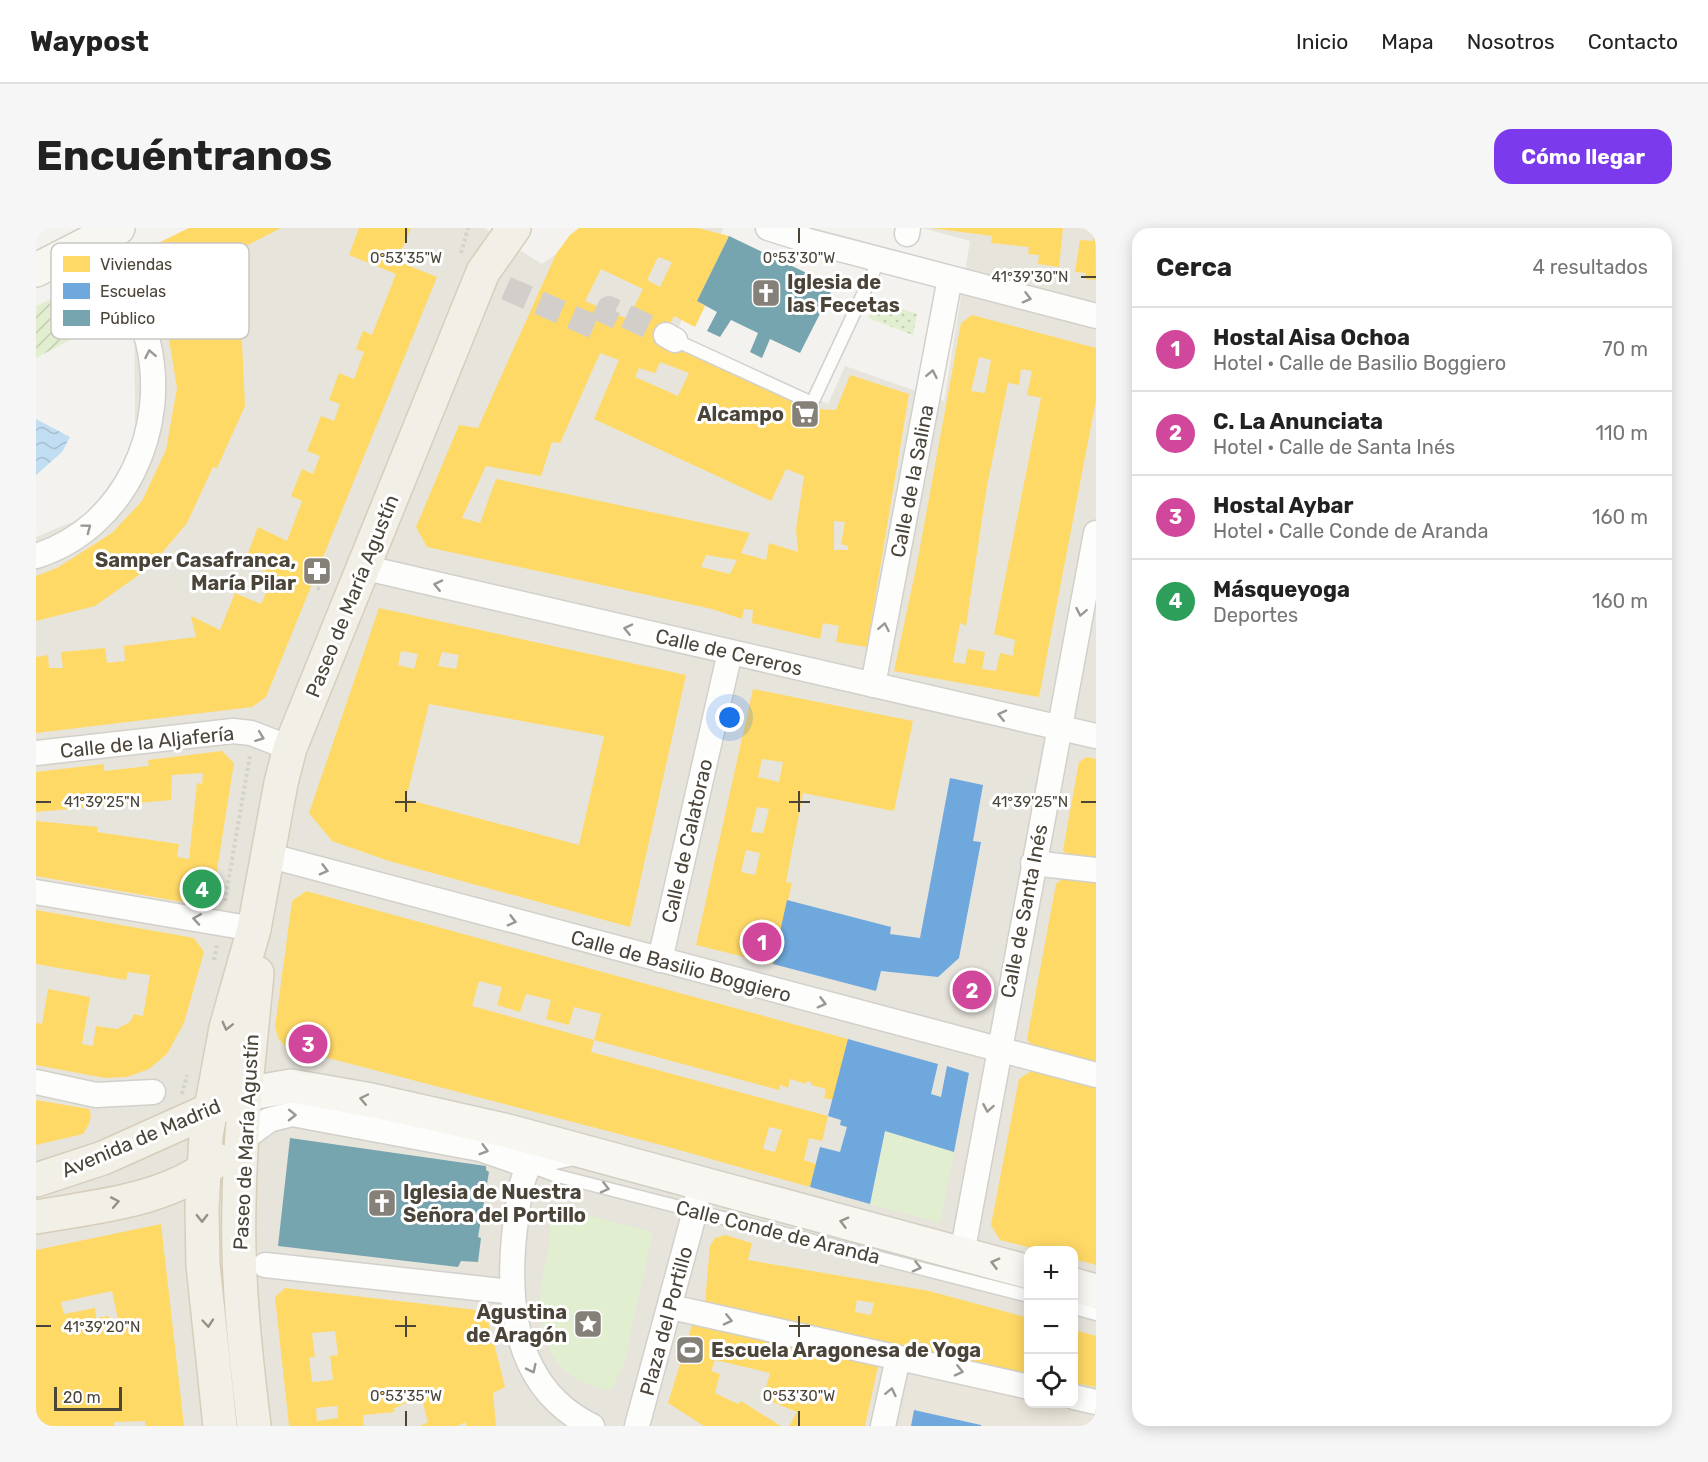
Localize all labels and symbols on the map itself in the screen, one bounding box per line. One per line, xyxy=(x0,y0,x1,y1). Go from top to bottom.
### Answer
legend xyxy=(51,243,249,339)
text: 0°53'35"W xyxy=(370,249,442,267)
text: 0°53'30"W xyxy=(763,249,835,267)
text: Viviendas xyxy=(100,255,172,274)
text: 41°39'30"N xyxy=(991,268,1069,286)
place label: Iglesia de las Fecetas xyxy=(787,270,900,317)
church icon: Iglesia de las Fecetas xyxy=(750,277,782,309)
text: Escuelas xyxy=(100,282,166,301)
one-way arrow xyxy=(1021,291,1032,303)
text: Público xyxy=(100,309,155,328)
one-way arrow xyxy=(144,349,157,359)
one-way arrow xyxy=(925,369,938,379)
supermarket icon: Alcampo xyxy=(789,398,821,430)
place label: Alcampo xyxy=(697,402,784,426)
street label: Calle de la Salina xyxy=(885,402,939,560)
street label: Paseo de María Agustín xyxy=(300,491,404,701)
one-way arrow xyxy=(81,525,92,536)
place label: Samper Casafranca, María Pilar xyxy=(95,548,296,595)
pharmacy icon: Samper Casafranca, María Pilar xyxy=(301,555,333,587)
one-way arrow xyxy=(433,579,443,592)
one-way arrow xyxy=(1075,606,1088,616)
one-way arrow xyxy=(877,622,890,632)
one-way arrow xyxy=(623,623,633,636)
street label: Calle de Cereros xyxy=(653,623,805,681)
your location xyxy=(715,703,744,732)
one-way arrow xyxy=(997,710,1007,723)
street label: Calle de la Aljafería xyxy=(59,721,235,763)
one-way arrow xyxy=(255,729,265,742)
street label: Calle de Calatorao xyxy=(656,757,718,925)
text: 41°39'25"N xyxy=(64,793,140,811)
text: 41°39'25"N xyxy=(992,793,1068,811)
street label: Calle de Santa Inés xyxy=(995,822,1053,1000)
one-way arrow xyxy=(318,863,328,876)
pin: 4 xyxy=(182,866,222,912)
one-way arrow xyxy=(507,913,517,926)
one-way arrow xyxy=(192,914,201,926)
pin: 1 xyxy=(742,920,782,964)
street label: Calle de Basilio Boggiero xyxy=(568,925,794,1007)
pin: 2 xyxy=(952,968,992,1012)
one-way arrow xyxy=(817,996,827,1009)
one-way arrow xyxy=(221,1021,234,1031)
pin: 3 xyxy=(288,1022,328,1066)
street label: Paseo de María Agustín xyxy=(228,1033,264,1251)
one-way arrow xyxy=(360,1093,370,1106)
street label: Avenida de Madrid xyxy=(58,1094,224,1182)
one-way arrow xyxy=(982,1103,994,1112)
one-way arrow xyxy=(288,1109,297,1121)
one-way arrow xyxy=(478,1143,489,1155)
place label: Iglesia de Nuestra Señora del Portillo xyxy=(403,1180,586,1227)
one-way arrow xyxy=(600,1181,610,1194)
church icon: Iglesia de Nuestra Señora del Portillo xyxy=(366,1187,398,1219)
street label: Calle Conde de Aranda xyxy=(673,1195,883,1269)
one-way arrow xyxy=(110,1196,120,1209)
one-way arrow xyxy=(196,1213,208,1222)
one-way arrow xyxy=(840,1217,850,1229)
street label: Plaza del Portillo xyxy=(635,1244,697,1398)
one-way arrow xyxy=(990,1258,1001,1270)
one-way arrow xyxy=(911,1260,921,1273)
place label: Agustina de Aragón xyxy=(466,1300,567,1347)
place icon: Agustina de Aragón xyxy=(572,1308,604,1340)
one-way arrow xyxy=(722,1312,732,1325)
text: 41°39'20"N xyxy=(64,1318,140,1336)
one-way arrow xyxy=(201,1319,214,1328)
sports icon: Escuela Aragonesa de Yoga xyxy=(674,1334,706,1366)
place label: Escuela Aragonesa de Yoga xyxy=(711,1338,981,1362)
one-way arrow xyxy=(525,1362,537,1373)
one-way arrow xyxy=(954,1364,964,1377)
scale bar xyxy=(54,1384,122,1412)
text: 0°53'35"W xyxy=(370,1387,442,1405)
text: 0°53'30"W xyxy=(763,1387,835,1405)
one-way arrow xyxy=(884,1387,897,1397)

